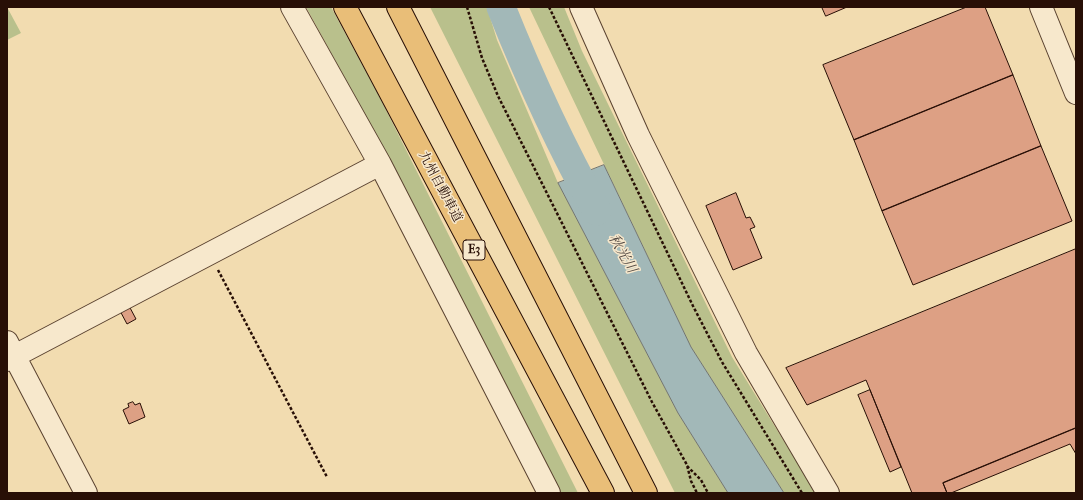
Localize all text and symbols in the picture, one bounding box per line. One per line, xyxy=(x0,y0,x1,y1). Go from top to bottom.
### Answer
street label: 九州自動車道 xyxy=(415,149,465,225)
water label: 秋光川 xyxy=(604,232,640,276)
road number: E3 xyxy=(463,240,485,260)

